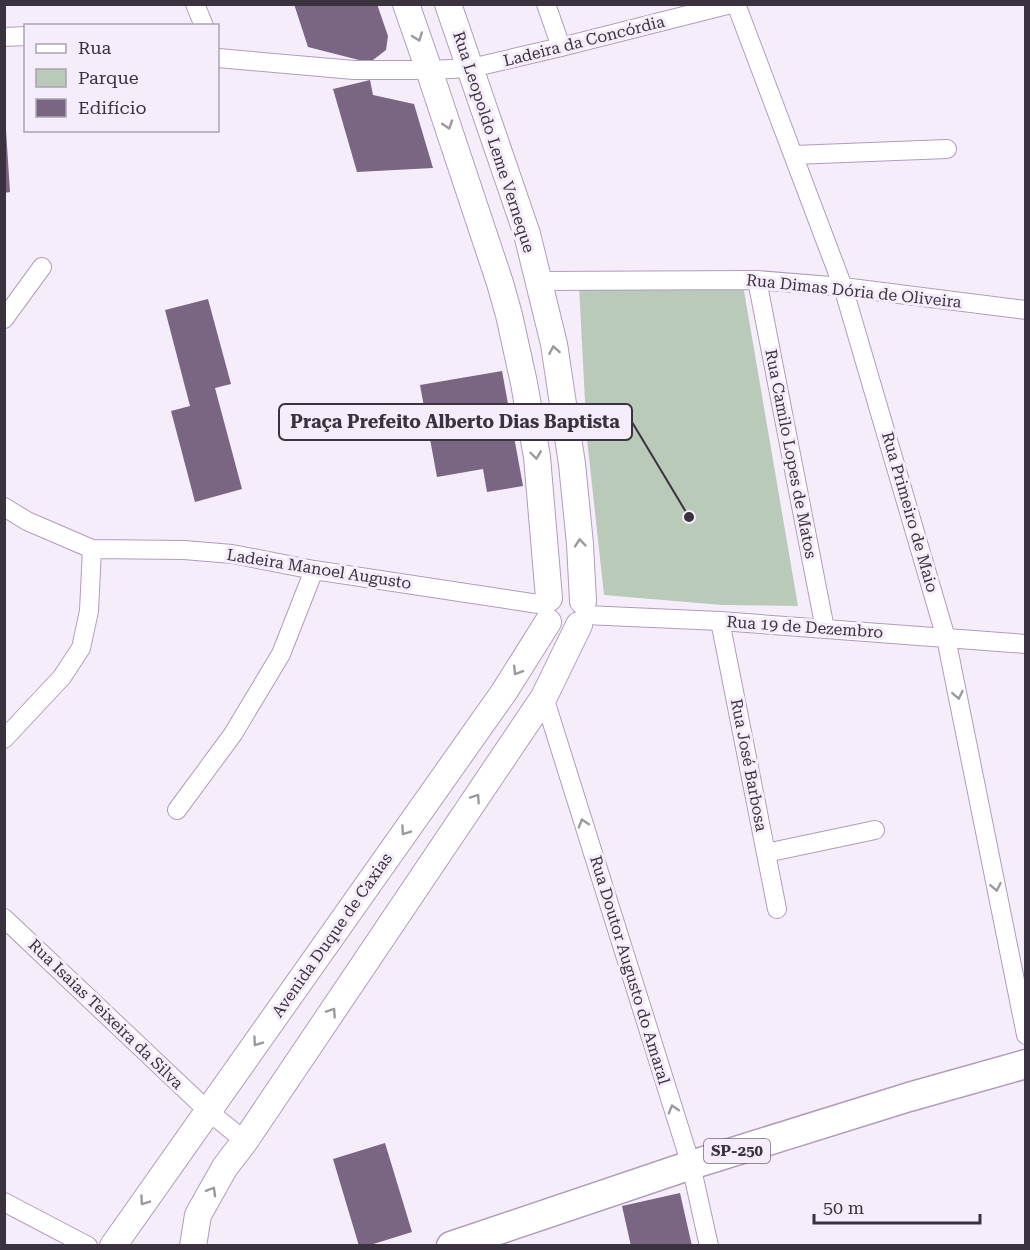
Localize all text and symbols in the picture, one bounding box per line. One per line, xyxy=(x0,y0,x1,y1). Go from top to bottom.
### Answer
street label: Ladeira da Concórdia xyxy=(501,12,667,70)
legend xyxy=(24,24,219,132)
street label: Rua Leopoldo Leme Verneque xyxy=(449,29,539,255)
one-way arrow xyxy=(410,31,423,42)
text: Rua xyxy=(78,37,111,58)
text: Parque xyxy=(78,67,139,88)
text: Edifício xyxy=(78,97,146,118)
one-way arrow xyxy=(441,119,453,130)
street label: Rua Dimas Dória de Oliveira xyxy=(745,270,963,312)
one-way arrow xyxy=(548,345,561,355)
street label: Rua Camilo Lopes de Matos xyxy=(761,348,821,561)
callout: Praça Prefeito Alberto Dias Baptista xyxy=(279,404,632,440)
text: Praça Prefeito Alberto Dias Baptista xyxy=(290,411,620,432)
street label: Rua Primeiro de Maio xyxy=(878,430,942,595)
one-way arrow xyxy=(529,451,542,460)
one-way arrow xyxy=(574,538,587,547)
street label: Ladeira Manoel Augusto xyxy=(225,545,413,593)
street label: Rua 19 de Dezembro xyxy=(726,612,884,642)
one-way arrow xyxy=(512,665,524,675)
one-way arrow xyxy=(951,690,964,700)
street label: Rua José Barbosa xyxy=(727,697,771,833)
one-way arrow xyxy=(469,793,480,804)
one-way arrow xyxy=(578,818,591,829)
one-way arrow xyxy=(401,824,412,835)
street label: Avenida Duque de Caxias xyxy=(268,849,396,1021)
street label: Rua Doutor Augusto do Amaral xyxy=(586,853,674,1087)
one-way arrow xyxy=(989,881,1002,891)
street label: Rua Isaias Teixeira da Silva xyxy=(25,935,187,1093)
one-way arrow xyxy=(325,1007,336,1018)
one-way arrow xyxy=(253,1035,264,1046)
one-way arrow xyxy=(668,1104,681,1115)
road number: SP-250 xyxy=(704,1139,770,1163)
one-way arrow xyxy=(204,1187,216,1197)
scale bar xyxy=(814,1187,980,1225)
one-way arrow xyxy=(140,1195,151,1206)
text: 50 m xyxy=(823,1197,864,1218)

